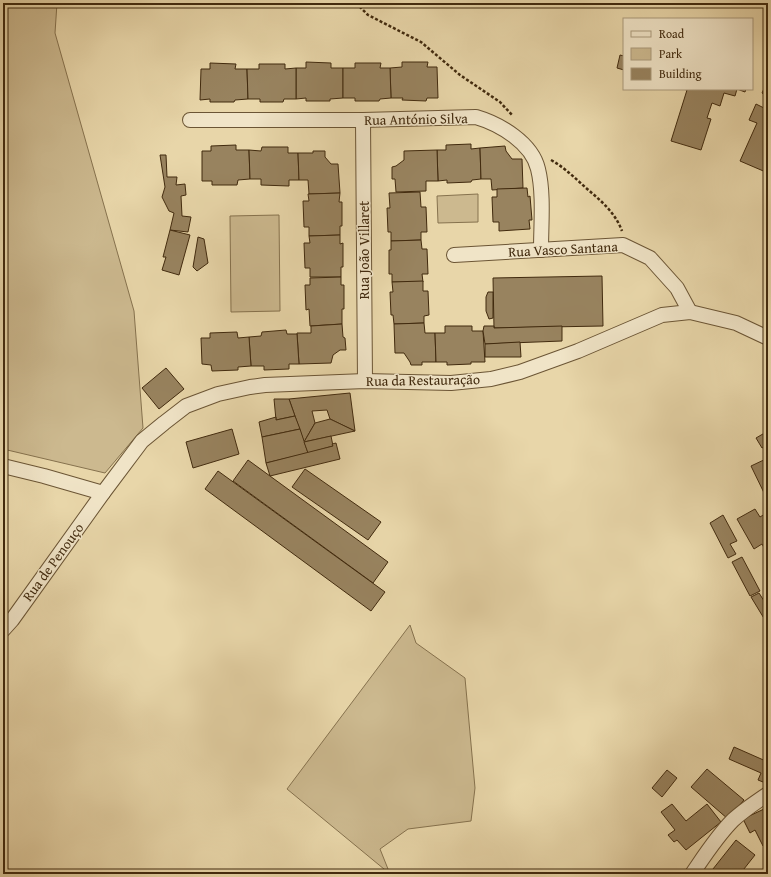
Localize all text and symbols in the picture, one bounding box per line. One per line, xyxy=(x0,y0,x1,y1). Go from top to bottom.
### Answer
legend xyxy=(623,18,753,90)
text: Road xyxy=(659,25,685,42)
text: Park xyxy=(659,45,683,62)
text: Building xyxy=(659,65,702,82)
street label: Rua António Silva xyxy=(364,108,468,130)
street label: Rua João Villaret xyxy=(354,201,374,299)
street label: Rua Vasco Santana xyxy=(508,236,619,262)
street label: Rua da Restauração xyxy=(366,369,480,391)
street label: Rua de Penouço xyxy=(18,519,88,605)

